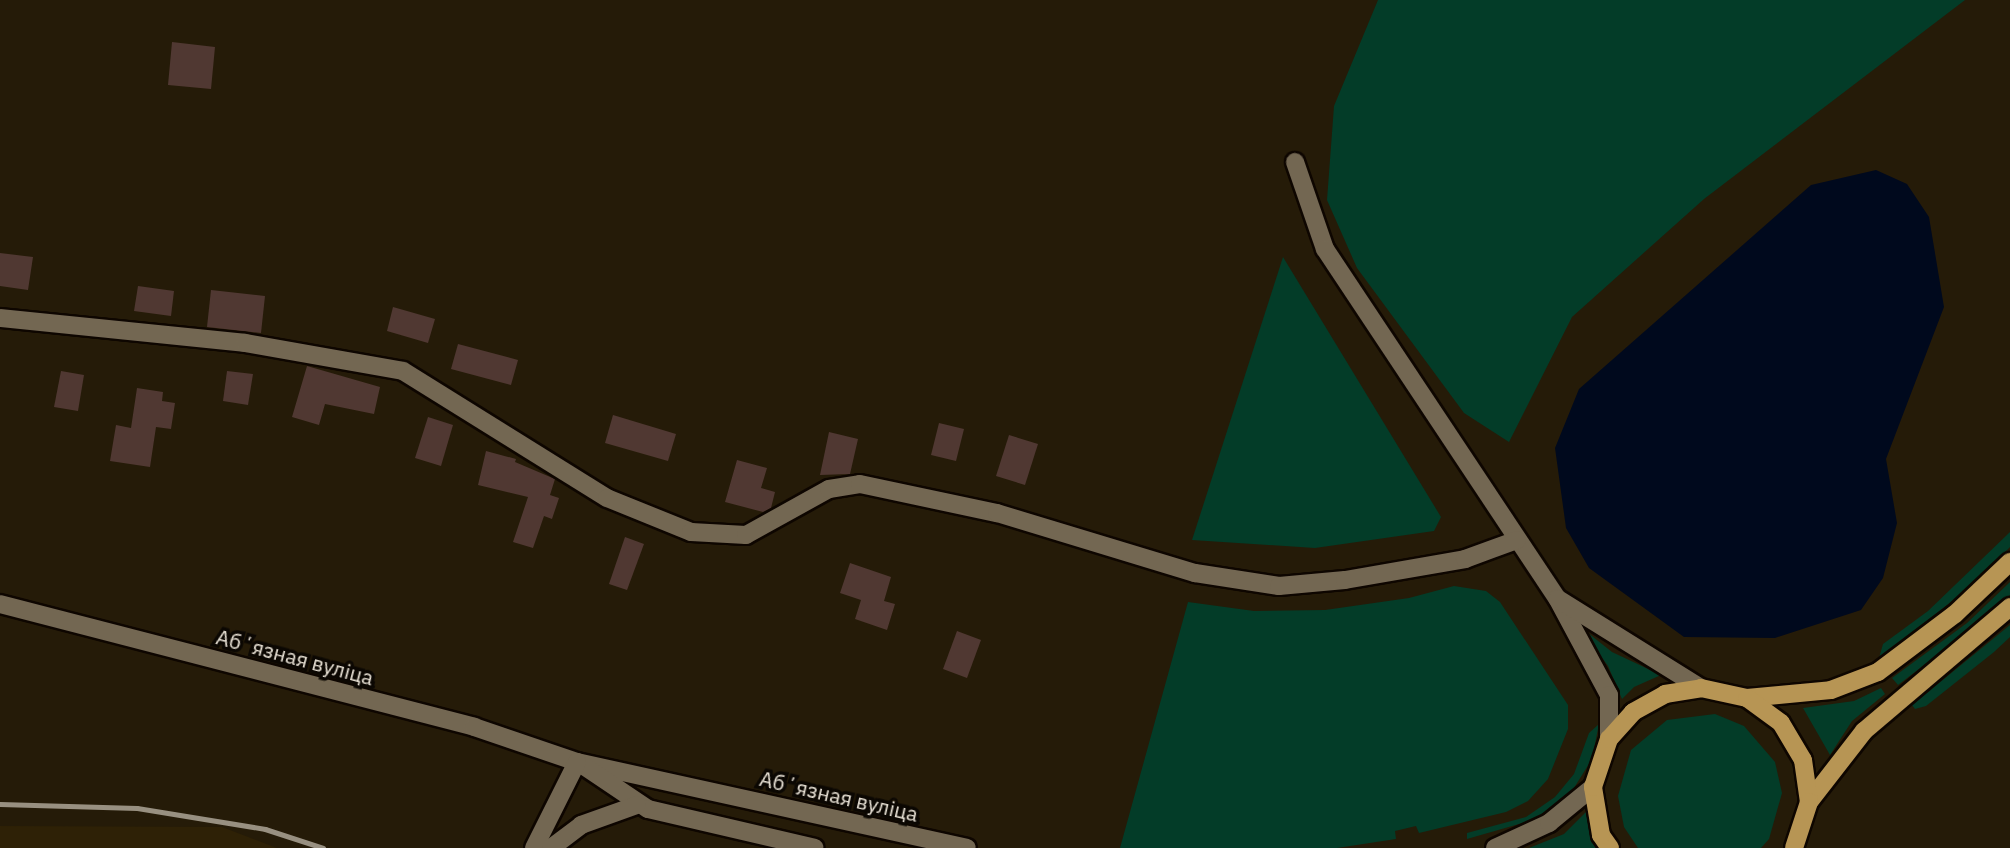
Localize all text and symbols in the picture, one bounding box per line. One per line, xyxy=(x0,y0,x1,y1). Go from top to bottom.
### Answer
street label: Абʼязная вуліца xyxy=(214,624,376,690)
street label: Абʼязная вуліца xyxy=(757,766,921,826)

